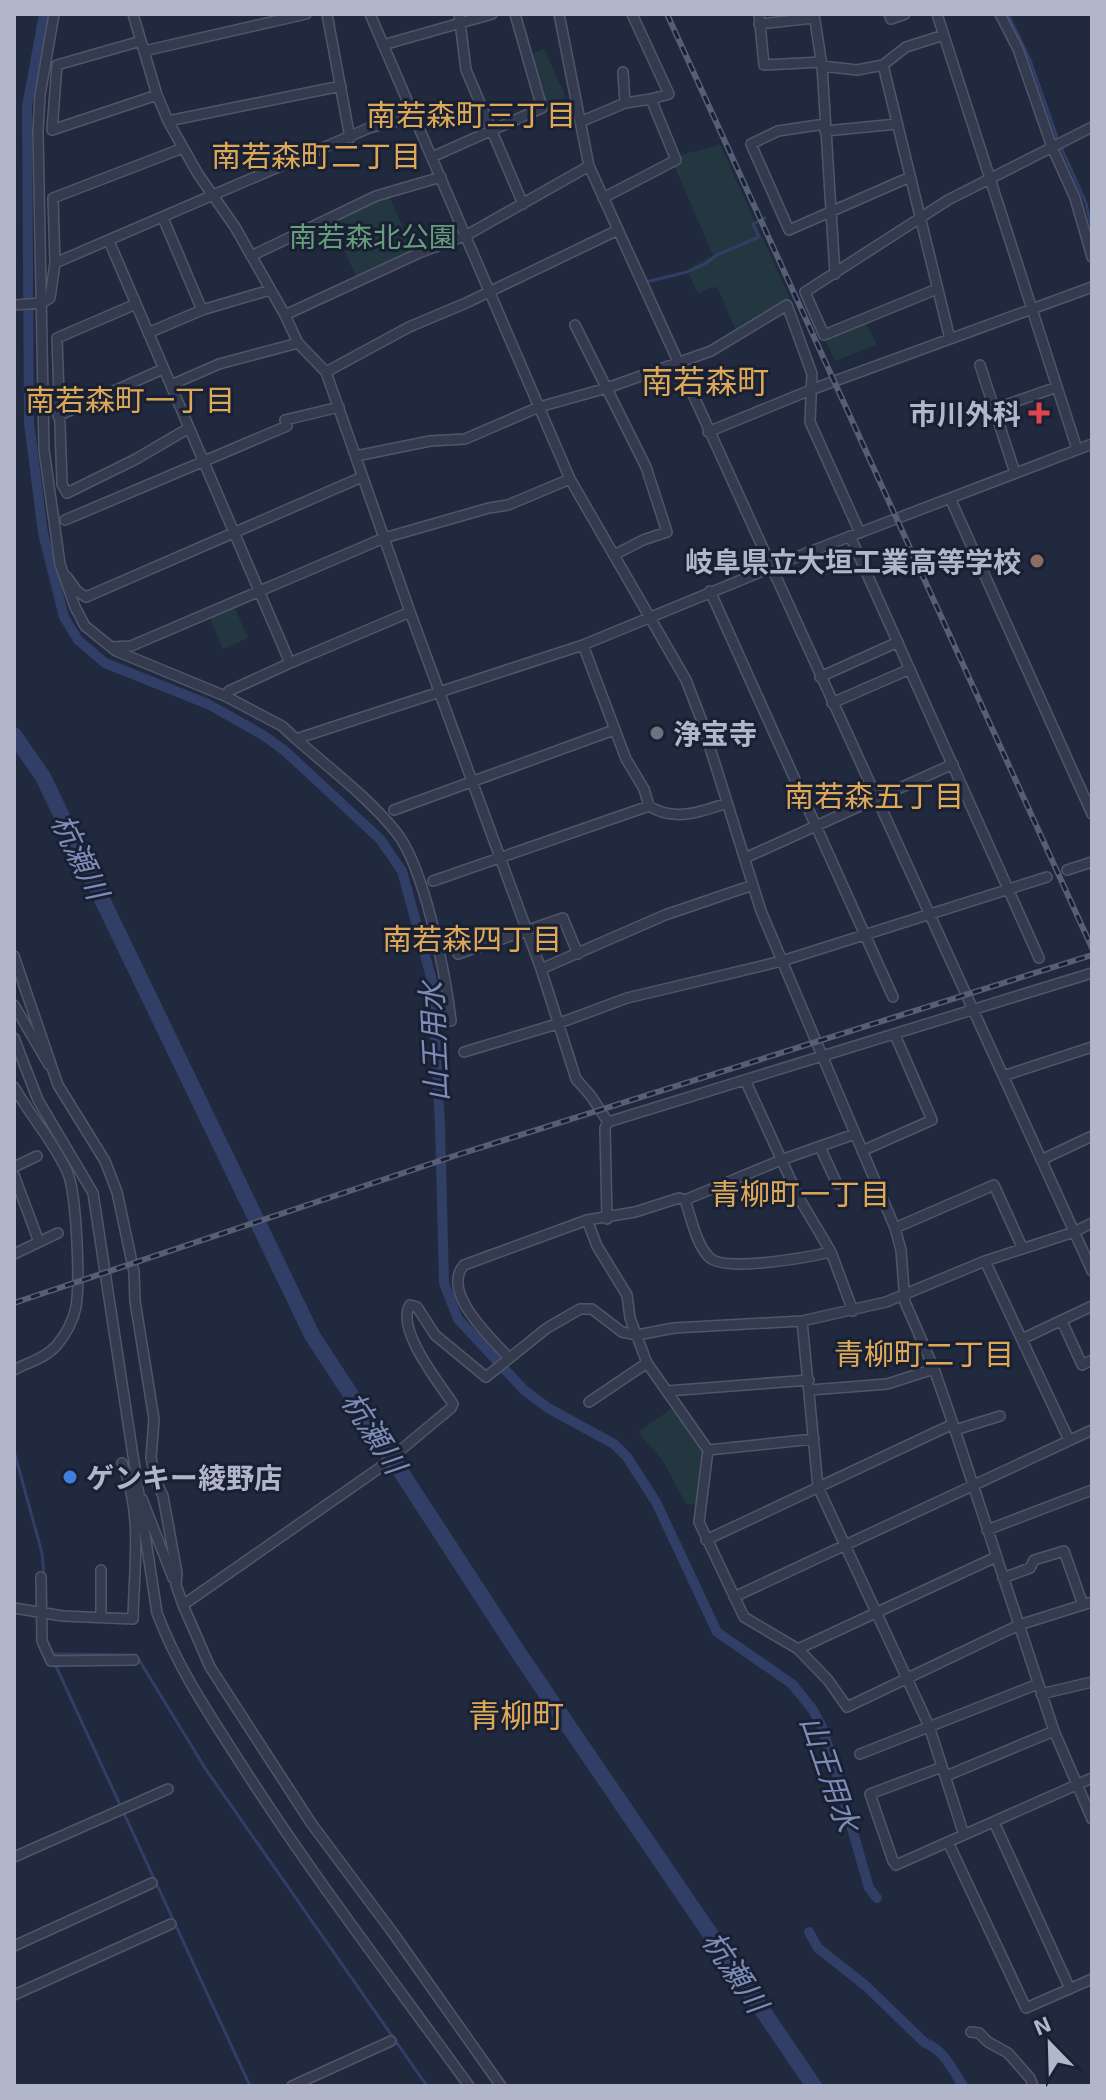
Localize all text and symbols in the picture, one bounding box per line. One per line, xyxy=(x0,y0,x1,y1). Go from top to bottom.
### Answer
district label: 南若森町三丁目 xyxy=(366,96,576,132)
district label: 南若森町二丁目 xyxy=(211,137,421,173)
park label: 南若森北公園 xyxy=(289,219,457,253)
district label: 南若森町 xyxy=(641,361,769,399)
district label: 南若森町一丁目 xyxy=(25,381,235,417)
place label: 市川外科 xyxy=(909,396,1021,430)
marker: 市川外科 xyxy=(1028,402,1050,424)
place label: 岐阜県立大垣工業高等学校 xyxy=(685,544,1021,578)
marker: 岐阜県立大垣工業高等学校 xyxy=(1028,552,1046,570)
place label: 浄宝寺 xyxy=(673,716,757,750)
marker: 浄宝寺 xyxy=(648,724,666,742)
district label: 南若森五丁目 xyxy=(784,777,964,813)
water label: 杭瀬川 xyxy=(45,808,118,907)
district label: 南若森四丁目 xyxy=(382,920,562,956)
water label: 山王用水 xyxy=(412,978,454,1103)
district label: 青柳町一丁目 xyxy=(710,1175,890,1211)
district label: 青柳町二丁目 xyxy=(834,1335,1014,1371)
water label: 杭瀬川 xyxy=(335,1384,416,1482)
place label: ゲンキー綾野店 xyxy=(86,1460,282,1494)
marker: ゲンキー綾野店 xyxy=(61,1468,79,1486)
district label: 青柳町 xyxy=(468,1695,564,1733)
water label: 山王用水 xyxy=(794,1710,869,1838)
water label: 杭瀬川 xyxy=(696,1924,778,2021)
north arrow xyxy=(1010,2004,1090,2084)
text: N xyxy=(1029,2010,1054,2040)

